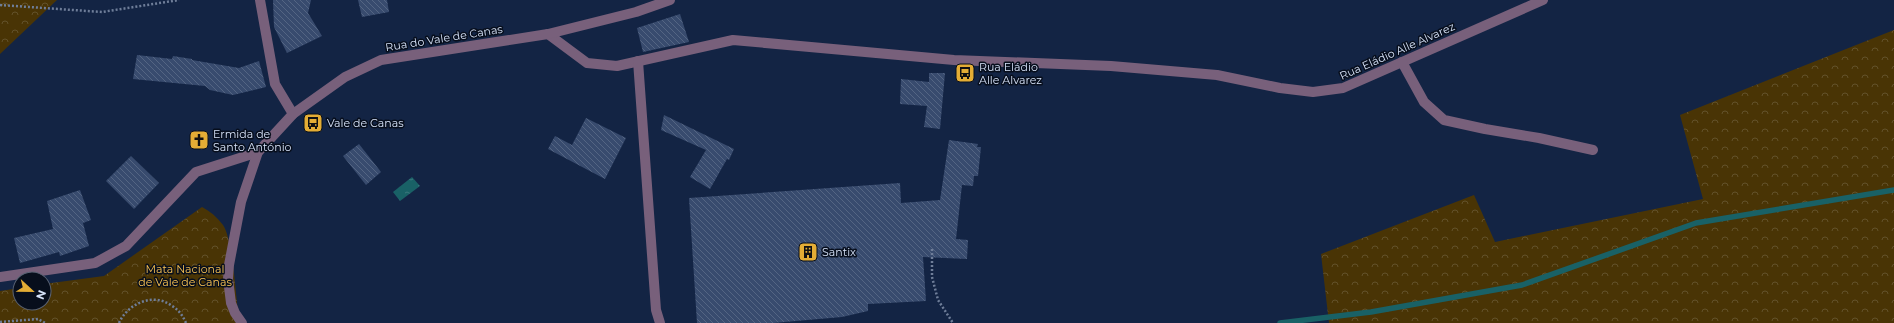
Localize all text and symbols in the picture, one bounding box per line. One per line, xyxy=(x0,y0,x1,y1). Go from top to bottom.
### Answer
street label: Rua Eládio Alle Alvarez xyxy=(1337,19,1457,83)
street label: Rua do Vale de Canas xyxy=(384,22,504,54)
place label: Rua Eládio Alle Alvarez xyxy=(979,60,1042,87)
bus stop icon: Rua Eládio Alle Alvarez xyxy=(954,62,976,84)
bus stop icon: Vale de Canas xyxy=(302,112,324,134)
place label: Vale de Canas xyxy=(327,116,404,130)
place label: Ermida de Santo António xyxy=(213,127,292,154)
church icon: Ermida de Santo António xyxy=(188,129,210,151)
building icon: Santix xyxy=(797,241,819,263)
place label: Santix xyxy=(822,245,856,259)
park label: Mata Nacional de Vale de Canas xyxy=(138,262,232,289)
north arrow xyxy=(12,271,52,311)
text: N xyxy=(33,288,49,301)

